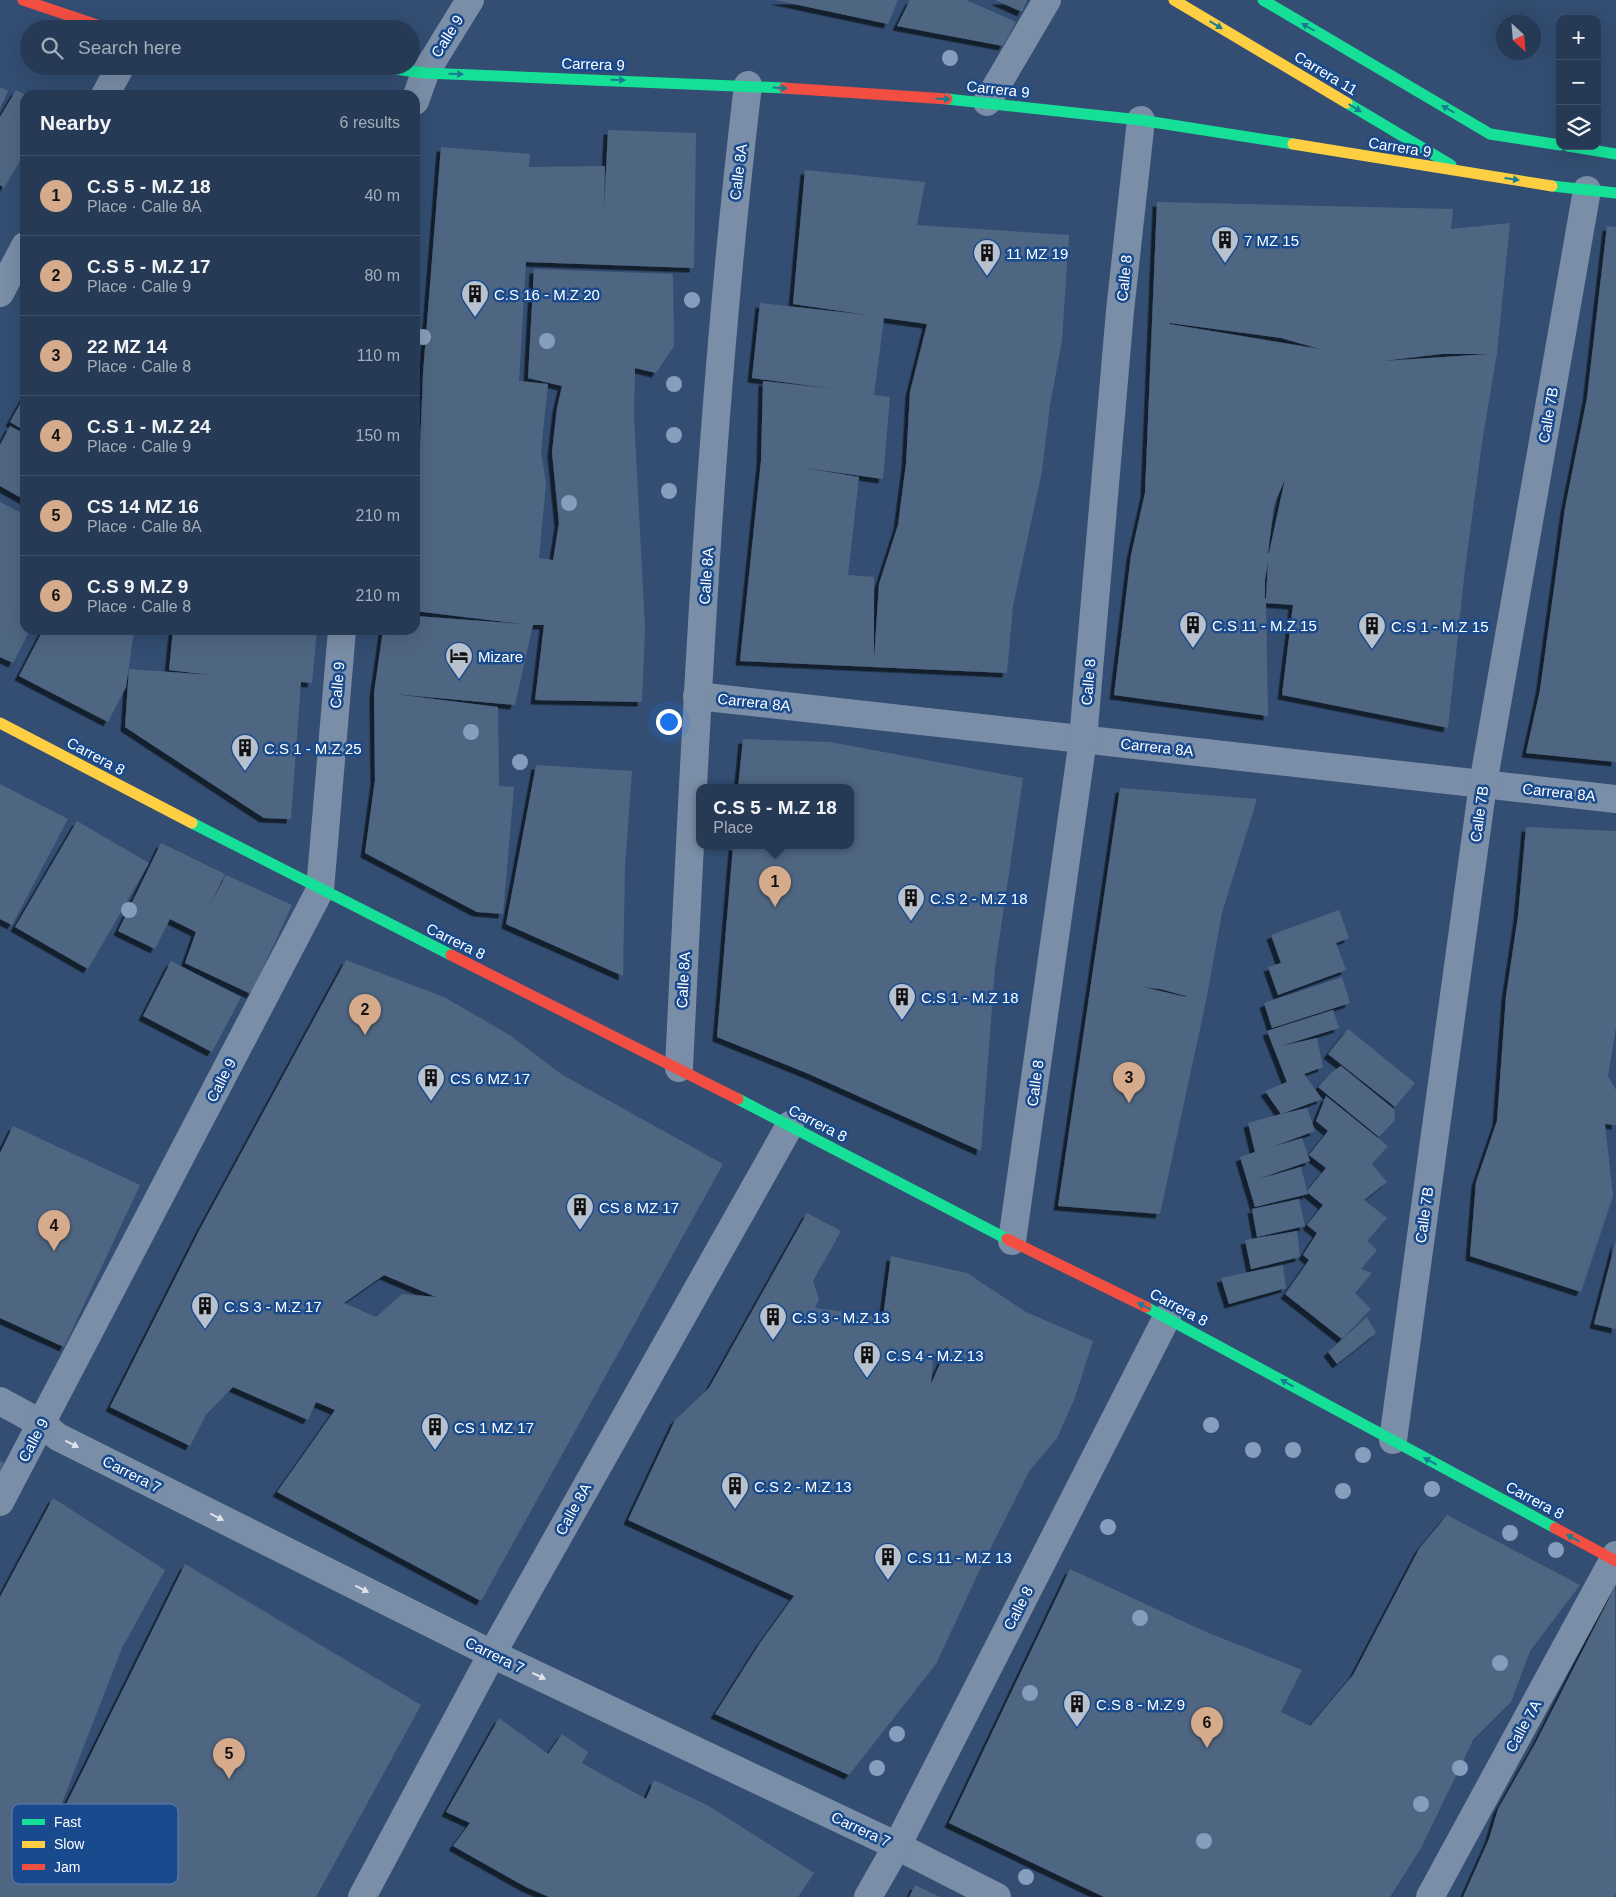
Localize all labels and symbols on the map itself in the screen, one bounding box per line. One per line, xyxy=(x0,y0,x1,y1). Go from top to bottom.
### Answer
street label: Calle 9 xyxy=(427,12,467,60)
north arrow xyxy=(1496,15,1541,60)
one-way arrow xyxy=(1209,20,1222,29)
one-way arrow xyxy=(1301,22,1314,31)
street label: Carrera 11 xyxy=(1291,48,1361,98)
street label: Carrera 9 xyxy=(561,54,625,74)
one-way arrow xyxy=(448,70,464,78)
one-way arrow xyxy=(610,77,626,85)
street label: Carrera 9 xyxy=(966,77,1030,101)
one-way arrow xyxy=(773,84,789,92)
one-way arrow xyxy=(935,95,951,103)
one-way arrow xyxy=(1349,104,1362,113)
one-way arrow xyxy=(1441,104,1454,113)
street label: Carrera 9 xyxy=(1367,134,1433,160)
street label: Calle 8A xyxy=(726,143,750,201)
one-way arrow xyxy=(1504,176,1520,184)
building icon: 7 MZ 15 xyxy=(1210,225,1240,264)
place label: 7 MZ 15 xyxy=(1244,232,1299,249)
building icon: 11 MZ 19 xyxy=(972,238,1002,277)
place label: 11 MZ 19 xyxy=(1006,245,1068,262)
street label: Calle 8 xyxy=(1113,254,1135,302)
building icon: C.S 16 - M.Z 20 xyxy=(460,279,490,318)
place label: C.S 16 - M.Z 20 xyxy=(494,286,600,303)
street label: Calle 7B xyxy=(1535,386,1561,444)
street label: Calle 8A xyxy=(696,547,716,605)
building icon: C.S 11 - M.Z 15 xyxy=(1178,610,1208,649)
building icon: C.S 1 - M.Z 15 xyxy=(1357,611,1387,650)
place label: C.S 11 - M.Z 15 xyxy=(1212,617,1317,634)
place label: C.S 1 - M.Z 15 xyxy=(1391,618,1489,635)
hotel icon: Mizare xyxy=(444,641,474,680)
place label: Mizare xyxy=(478,648,523,665)
street label: Calle 8 xyxy=(1077,658,1099,706)
street label: Calle 9 xyxy=(326,661,348,709)
street label: Carrera 8A xyxy=(717,690,791,714)
your location xyxy=(656,709,682,735)
building icon: C.S 1 - M.Z 25 xyxy=(230,733,260,772)
street label: Carrera 8 xyxy=(64,734,128,778)
street label: Carrera 8A xyxy=(1120,735,1194,759)
place label: C.S 1 - M.Z 25 xyxy=(264,740,362,757)
street label: Carrera 8A xyxy=(1522,780,1596,804)
street label: Calle 7B xyxy=(1467,785,1491,843)
pin: 1 xyxy=(759,866,791,907)
building icon: C.S 2 - M.Z 18 xyxy=(896,883,926,922)
place label: C.S 2 - M.Z 18 xyxy=(930,890,1028,907)
street label: Carrera 8 xyxy=(424,919,488,963)
street label: Calle 8A xyxy=(673,951,693,1009)
building icon: C.S 1 - M.Z 18 xyxy=(887,982,917,1021)
place label: C.S 1 - M.Z 18 xyxy=(921,989,1019,1006)
pin: 2 xyxy=(349,994,381,1035)
street label: Calle 9 xyxy=(203,1055,239,1105)
street label: Calle 8 xyxy=(1023,1059,1047,1107)
pin: 3 xyxy=(1113,1062,1145,1103)
building icon: CS 6 MZ 17 xyxy=(416,1063,446,1102)
place label: CS 6 MZ 17 xyxy=(450,1070,530,1087)
street label: Carrera 8 xyxy=(786,1101,850,1145)
street label: Calle 7B xyxy=(1412,1186,1436,1244)
building icon: CS 8 MZ 17 xyxy=(565,1192,595,1231)
place label: CS 8 MZ 17 xyxy=(599,1199,679,1216)
pin: 4 xyxy=(38,1210,70,1251)
street label: Carrera 8 xyxy=(1147,1285,1211,1329)
building icon: C.S 3 - M.Z 17 xyxy=(190,1291,220,1330)
place label: C.S 3 - M.Z 17 xyxy=(224,1298,322,1315)
building icon: C.S 3 - M.Z 13 xyxy=(758,1302,788,1341)
one-way arrow xyxy=(1137,1302,1151,1310)
place label: C.S 3 - M.Z 13 xyxy=(792,1309,890,1326)
building icon: C.S 4 - M.Z 13 xyxy=(852,1340,882,1379)
place label: C.S 4 - M.Z 13 xyxy=(886,1347,984,1364)
one-way arrow xyxy=(1280,1379,1295,1387)
building icon: CS 1 MZ 17 xyxy=(420,1412,450,1451)
street label: Calle 9 xyxy=(15,1415,51,1465)
place label: CS 1 MZ 17 xyxy=(454,1419,534,1436)
one-way arrow xyxy=(64,1440,79,1448)
street label: Carrera 7 xyxy=(100,1452,164,1496)
one-way arrow xyxy=(1423,1457,1437,1465)
building icon: C.S 2 - M.Z 13 xyxy=(720,1471,750,1510)
place label: C.S 2 - M.Z 13 xyxy=(754,1478,852,1495)
street label: Carrera 8 xyxy=(1503,1478,1567,1522)
street label: Calle 8A xyxy=(552,1480,594,1538)
one-way arrow xyxy=(210,1513,224,1521)
one-way arrow xyxy=(1566,1534,1580,1542)
building icon: C.S 11 - M.Z 13 xyxy=(873,1542,903,1581)
place label: C.S 11 - M.Z 13 xyxy=(907,1549,1012,1566)
street label: Calle 8 xyxy=(1000,1583,1036,1633)
one-way arrow xyxy=(355,1585,369,1593)
street label: Carrera 7 xyxy=(463,1633,527,1677)
one-way arrow xyxy=(532,1672,547,1681)
building icon: C.S 8 - M.Z 9 xyxy=(1062,1689,1092,1728)
place label: C.S 8 - M.Z 9 xyxy=(1096,1696,1185,1713)
street label: Calle 7A xyxy=(1502,1697,1544,1755)
pin: 6 xyxy=(1191,1707,1223,1748)
pin: 5 xyxy=(213,1738,245,1779)
legend xyxy=(12,1804,178,1884)
street label: Carrera 7 xyxy=(829,1808,893,1850)
text: Fast xyxy=(54,1814,81,1830)
text: Slow xyxy=(54,1836,85,1852)
text: Jam xyxy=(54,1859,80,1875)

